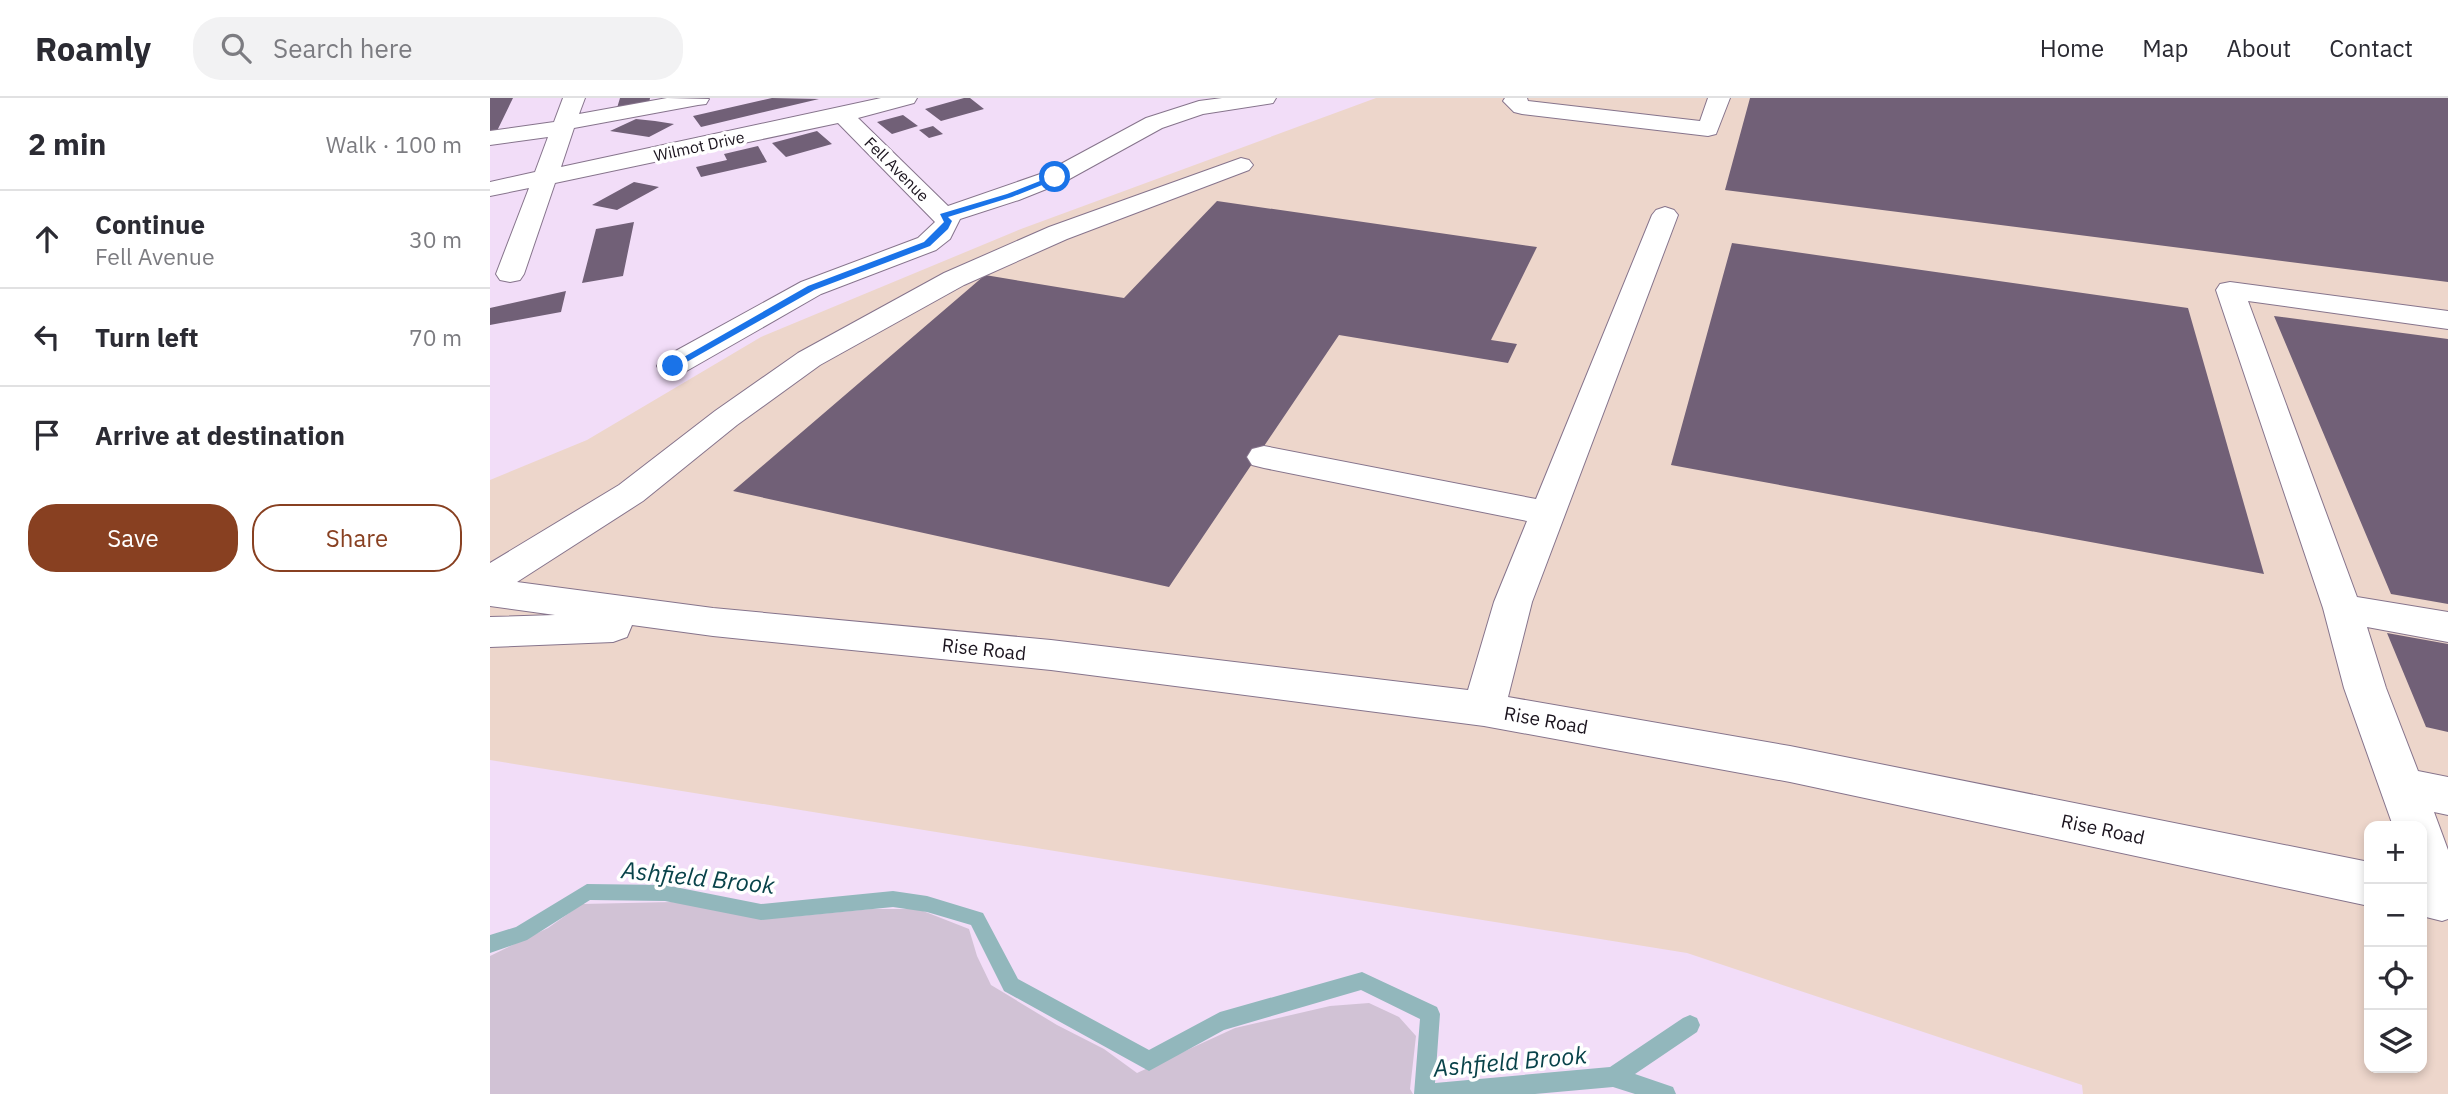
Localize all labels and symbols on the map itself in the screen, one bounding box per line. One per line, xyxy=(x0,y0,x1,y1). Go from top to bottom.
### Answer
street label: Wilmot Drive xyxy=(652,127,746,165)
street label: Fell Avenue xyxy=(861,133,934,206)
route start xyxy=(1039,161,1070,192)
route end xyxy=(657,350,688,381)
street label: Rise Road xyxy=(941,633,1027,665)
street label: Rise Road xyxy=(1502,701,1590,739)
street label: Rise Road xyxy=(2059,808,2147,850)
water label: Ashfield Brook xyxy=(619,853,777,901)
water label: Ashfield Brook xyxy=(1431,1038,1589,1084)

